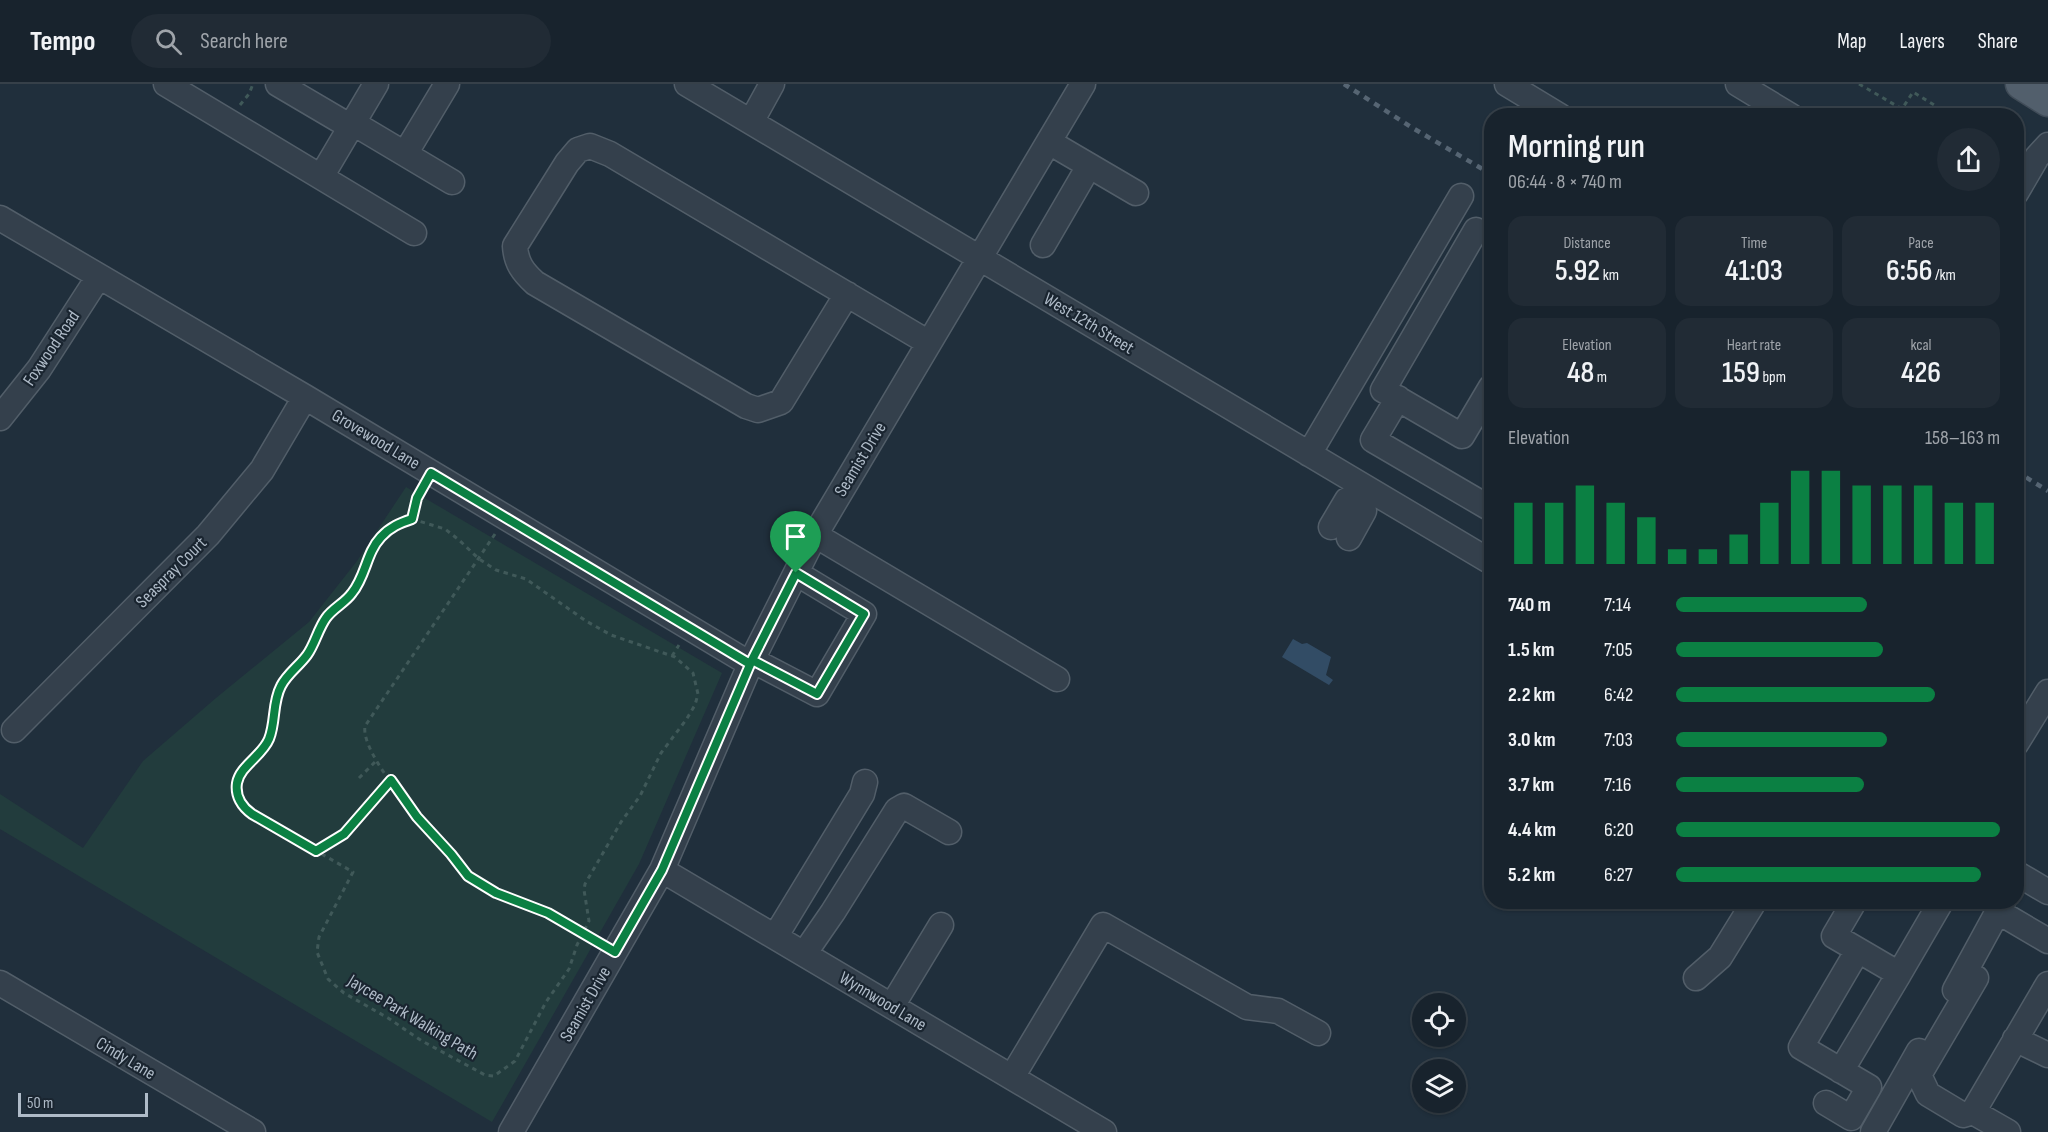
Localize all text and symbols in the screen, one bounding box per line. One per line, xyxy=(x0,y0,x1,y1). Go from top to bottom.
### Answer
search box xyxy=(131,14,551,68)
text: Tempo xyxy=(30,25,95,58)
icon: search xyxy=(152,25,185,58)
text: Search here xyxy=(200,28,288,55)
text: Map xyxy=(1837,29,1866,54)
text: Layers xyxy=(1899,29,1945,54)
text: Share xyxy=(1978,29,2018,54)
text: Morning run xyxy=(1508,127,1645,167)
button: share xyxy=(1937,128,2000,191)
text: 06:44 · 8 × 740 m xyxy=(1508,170,1622,194)
text: Distance xyxy=(1563,234,1611,253)
text: Time xyxy=(1741,234,1767,253)
text: Pace xyxy=(1908,234,1934,253)
text: 5.92 xyxy=(1555,253,1600,289)
text: 41:03 xyxy=(1725,253,1783,289)
text: 6:56 xyxy=(1886,253,1933,289)
text: km xyxy=(1600,266,1619,285)
text: /km xyxy=(1933,266,1956,285)
street label: West 12th Street xyxy=(1040,288,1138,359)
street label: Foxwood Road xyxy=(19,307,84,390)
text: Elevation xyxy=(1562,336,1612,355)
text: Heart rate xyxy=(1727,336,1781,355)
text: kcal xyxy=(1910,336,1932,355)
text: 48 xyxy=(1567,355,1594,391)
text: 159 xyxy=(1722,355,1760,391)
text: 426 xyxy=(1901,355,1941,391)
text: m xyxy=(1594,368,1607,387)
text: bpm xyxy=(1760,368,1786,387)
street label: Grovewood Lane xyxy=(328,405,424,474)
street label: Seamist Drive xyxy=(830,418,891,500)
text: Elevation xyxy=(1508,426,1570,450)
text: 158–163 m xyxy=(1925,426,2000,450)
pin xyxy=(770,511,821,573)
icon: arrive xyxy=(779,520,812,553)
street label: Seaspray Court xyxy=(132,532,212,612)
text: 740 m xyxy=(1508,593,1551,617)
text: 7:14 xyxy=(1604,593,1631,617)
text: 1.5 km xyxy=(1508,638,1554,662)
text: 7:05 xyxy=(1604,638,1633,662)
text: 2.2 km xyxy=(1508,683,1555,707)
text: 6:42 xyxy=(1604,683,1633,707)
text: 3.0 km xyxy=(1508,728,1555,752)
text: 7:03 xyxy=(1604,728,1633,752)
text: 3.7 km xyxy=(1508,773,1554,797)
text: 7:16 xyxy=(1604,773,1631,797)
text: 4.4 km xyxy=(1508,818,1556,842)
text: 6:20 xyxy=(1604,818,1634,842)
text: 5.2 km xyxy=(1508,863,1555,887)
text: 6:27 xyxy=(1604,863,1633,887)
street label: Seamist Drive xyxy=(556,963,615,1045)
street label: Wynnwood Lane xyxy=(835,967,930,1036)
street label: Jaycee Park Walking Path xyxy=(343,970,482,1065)
map controls xyxy=(1412,993,1466,1113)
button: locate xyxy=(1412,993,1466,1047)
street label: Cindy Lane xyxy=(92,1033,159,1084)
button: layers xyxy=(1412,1059,1466,1113)
scale bar xyxy=(18,1090,148,1118)
text: 50 m xyxy=(27,1094,53,1113)

